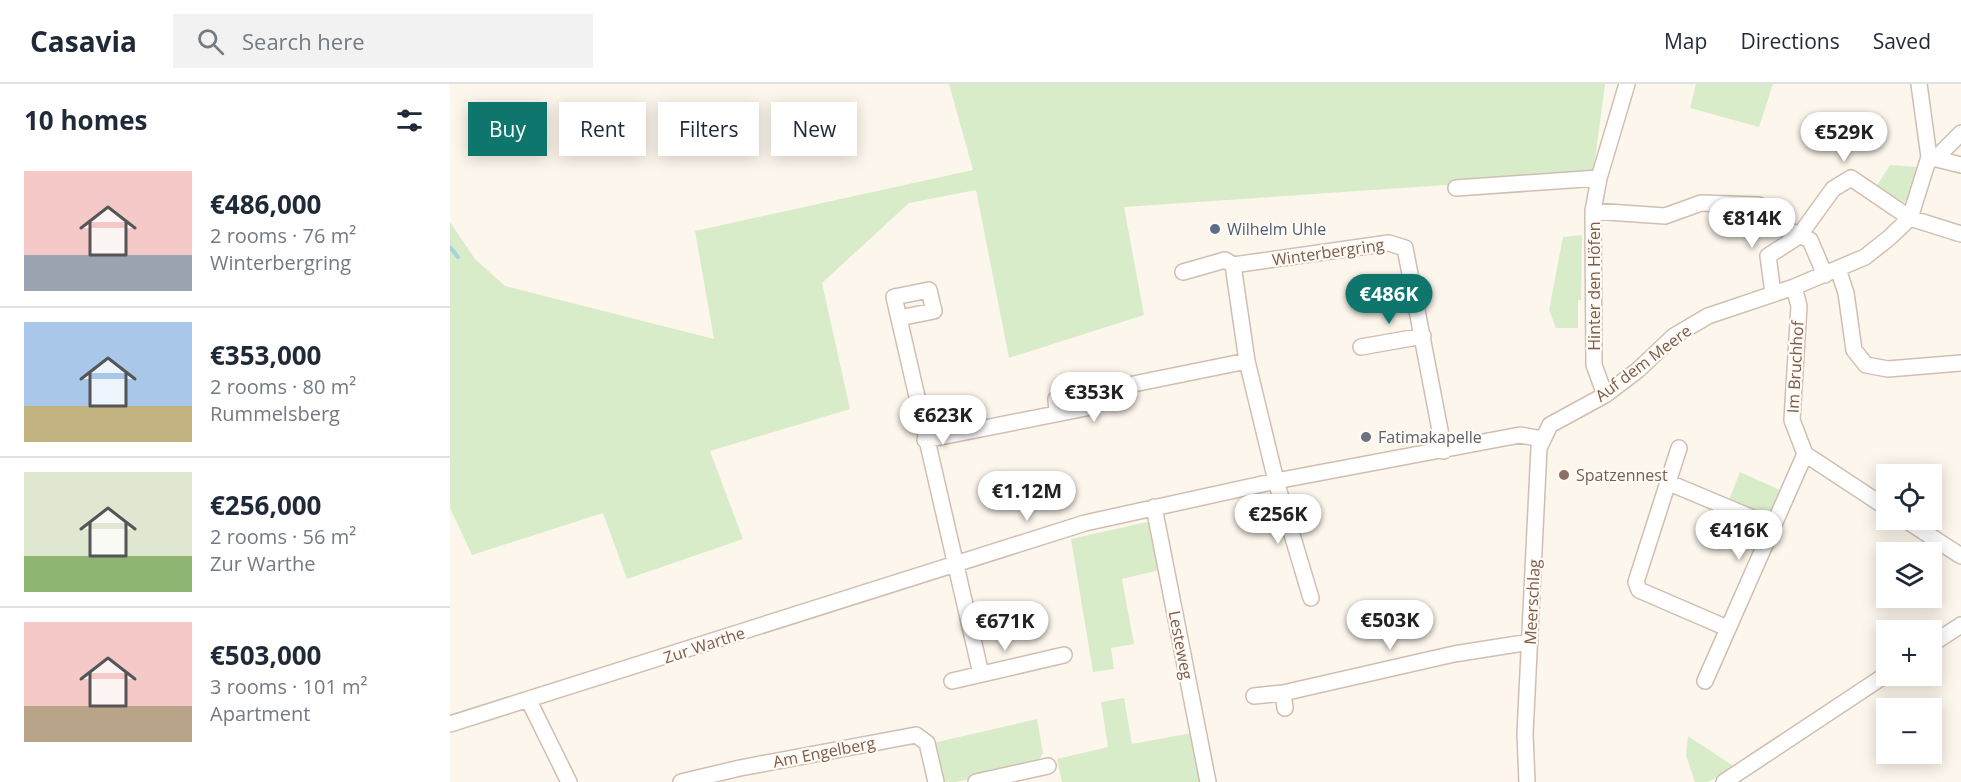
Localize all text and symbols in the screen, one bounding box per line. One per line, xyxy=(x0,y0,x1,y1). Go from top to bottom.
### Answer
search box xyxy=(173,14,593,68)
text: Casavia xyxy=(30,22,137,60)
icon: search xyxy=(194,25,227,58)
text: Search here xyxy=(242,26,365,56)
text: Map xyxy=(1664,27,1707,55)
text: Directions xyxy=(1740,27,1840,55)
text: Saved xyxy=(1873,27,1931,55)
text: 10 homes xyxy=(24,102,148,138)
chip: Buy xyxy=(468,102,547,156)
chip: Rent xyxy=(559,102,646,156)
chip: Filters xyxy=(658,102,759,156)
chip: New xyxy=(771,102,857,156)
icon: filters xyxy=(393,104,426,137)
pin: €529K xyxy=(1802,112,1886,163)
text: €529K xyxy=(1814,118,1874,145)
text: €486,000 xyxy=(210,186,321,222)
icon: home xyxy=(72,195,144,267)
pin: €814K xyxy=(1710,198,1794,249)
text: €814K xyxy=(1722,204,1782,231)
place label: Wilhelm Uhle xyxy=(1227,218,1326,240)
street label: Hinter den Höfen xyxy=(1583,221,1605,351)
text: 2 rooms · 76 m² xyxy=(210,222,356,249)
marker: Wilhelm Uhle xyxy=(1208,222,1222,236)
street label: Winterbergring xyxy=(1271,233,1386,271)
text: Winterbergring xyxy=(210,249,351,276)
pin: €486K xyxy=(1347,274,1431,325)
text: €486K xyxy=(1359,280,1419,307)
street label: Im Bruchhof xyxy=(1782,319,1808,414)
street label: Auf dem Meere xyxy=(1590,320,1696,406)
text: €353,000 xyxy=(210,337,321,373)
icon: home xyxy=(72,346,144,418)
pin: €353K xyxy=(1052,372,1136,423)
text: 2 rooms · 80 m² xyxy=(210,373,356,400)
text: €353K xyxy=(1064,378,1124,405)
pin: €623K xyxy=(901,395,985,446)
text: Rummelsberg xyxy=(210,400,340,427)
text: €623K xyxy=(913,401,973,428)
place label: Fatimakapelle xyxy=(1378,426,1482,448)
marker: Fatimakapelle xyxy=(1359,430,1373,444)
place label: Spatzennest xyxy=(1576,464,1668,486)
map controls xyxy=(1876,464,1942,764)
button: locate xyxy=(1876,464,1942,530)
marker: Spatzennest xyxy=(1557,468,1571,482)
pin: €1.12M xyxy=(978,471,1076,522)
text: €1.12M xyxy=(992,477,1062,504)
text: €256,000 xyxy=(210,487,321,523)
pin: €256K xyxy=(1236,494,1320,545)
icon: home xyxy=(72,496,144,568)
text: €256K xyxy=(1248,500,1308,527)
pin: €416K xyxy=(1697,510,1781,561)
text: €416K xyxy=(1709,516,1769,543)
text: 2 rooms · 56 m² xyxy=(210,523,356,550)
button: layers xyxy=(1876,542,1942,608)
text: Zur Warthe xyxy=(210,550,315,577)
street label: Meerschlag xyxy=(1519,558,1545,645)
pin: €503K xyxy=(1348,600,1432,651)
pin: €671K xyxy=(963,601,1047,652)
text: €503K xyxy=(1360,606,1420,633)
text: €671K xyxy=(975,607,1035,634)
street label: Lesteweg xyxy=(1164,609,1199,682)
button: + xyxy=(1876,620,1942,686)
street label: Zur Warthe xyxy=(660,621,748,668)
text: €503,000 xyxy=(210,637,321,673)
icon: home xyxy=(72,646,144,718)
text: 3 rooms · 101 m² xyxy=(210,673,368,700)
button: − xyxy=(1876,698,1942,764)
text: Apartment xyxy=(210,700,310,727)
street label: Am Engelberg xyxy=(771,731,877,773)

